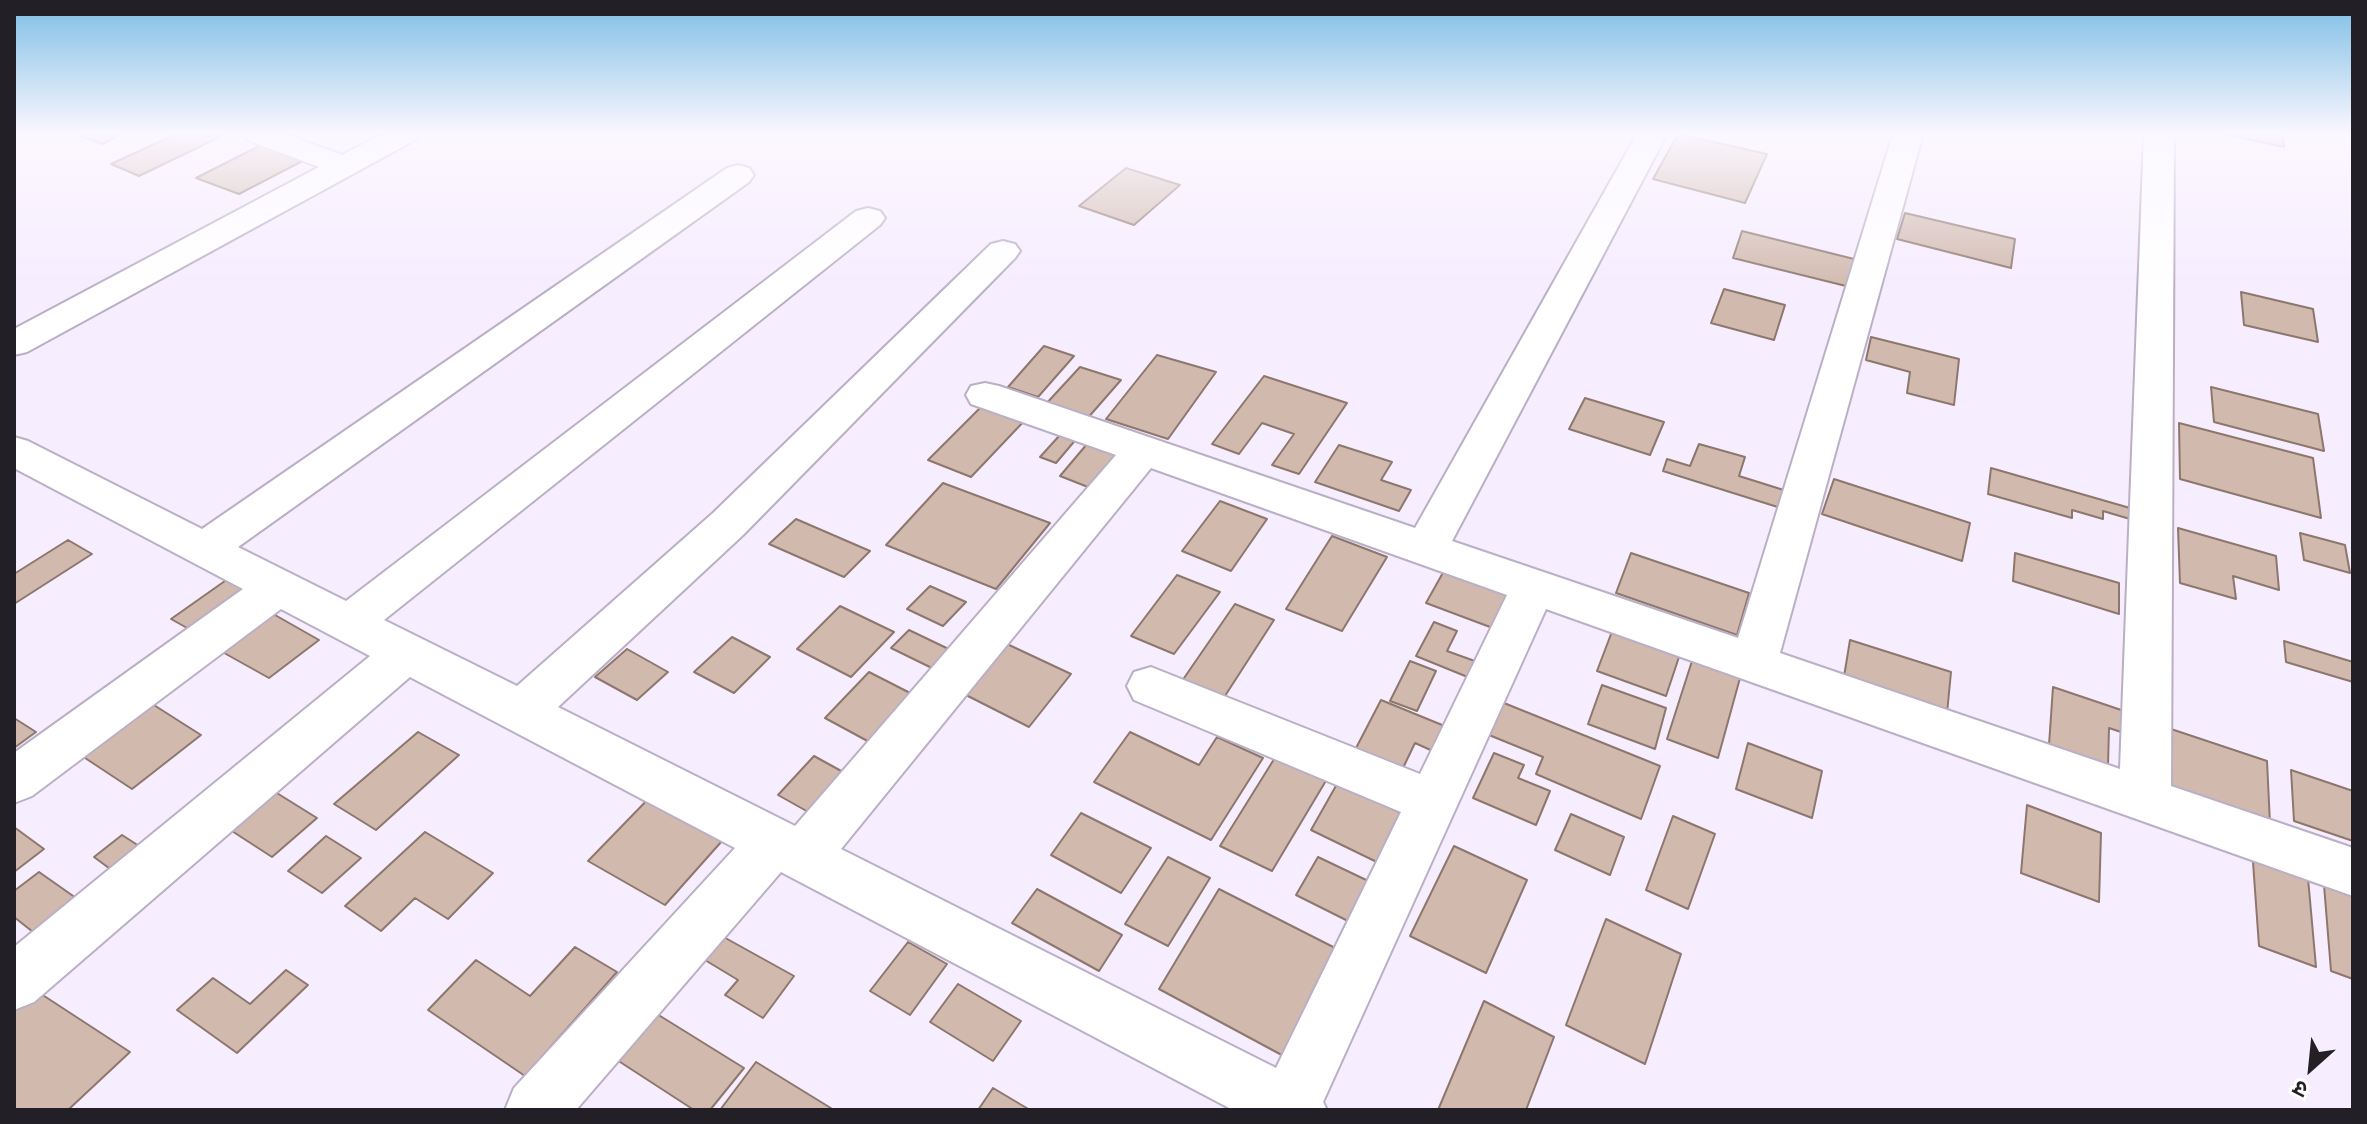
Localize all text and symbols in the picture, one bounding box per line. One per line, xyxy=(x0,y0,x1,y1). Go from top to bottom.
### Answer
north arrow xyxy=(2271,1028,2351,1108)
text: उ xyxy=(2288,1075,2312,1105)

